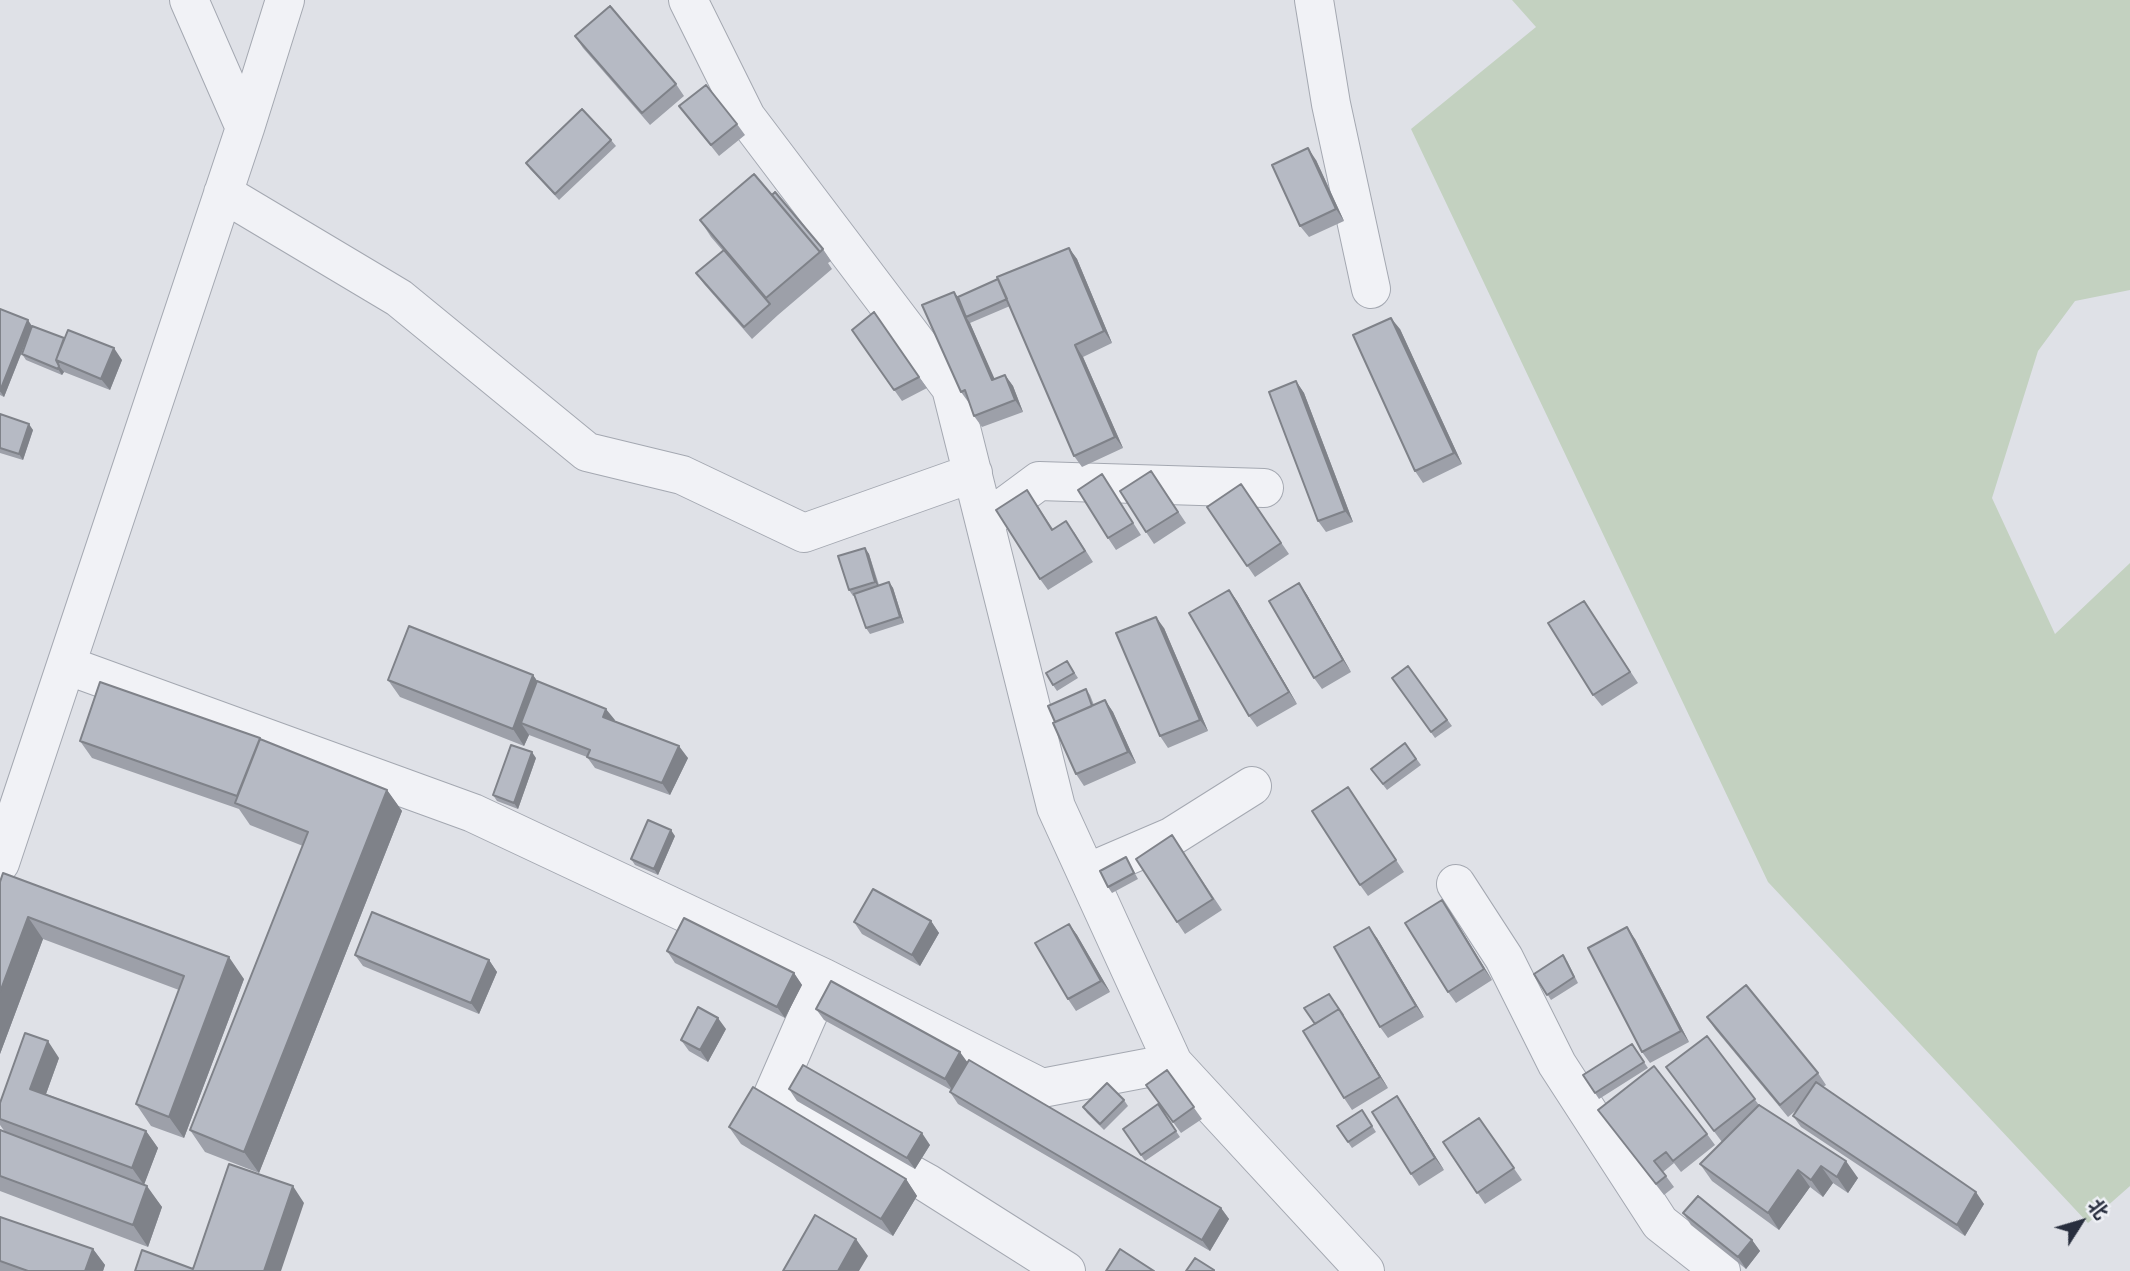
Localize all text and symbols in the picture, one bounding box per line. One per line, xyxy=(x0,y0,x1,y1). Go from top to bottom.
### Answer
north arrow xyxy=(2046,1187,2116,1257)
text: 北 xyxy=(2084,1195,2112,1223)

